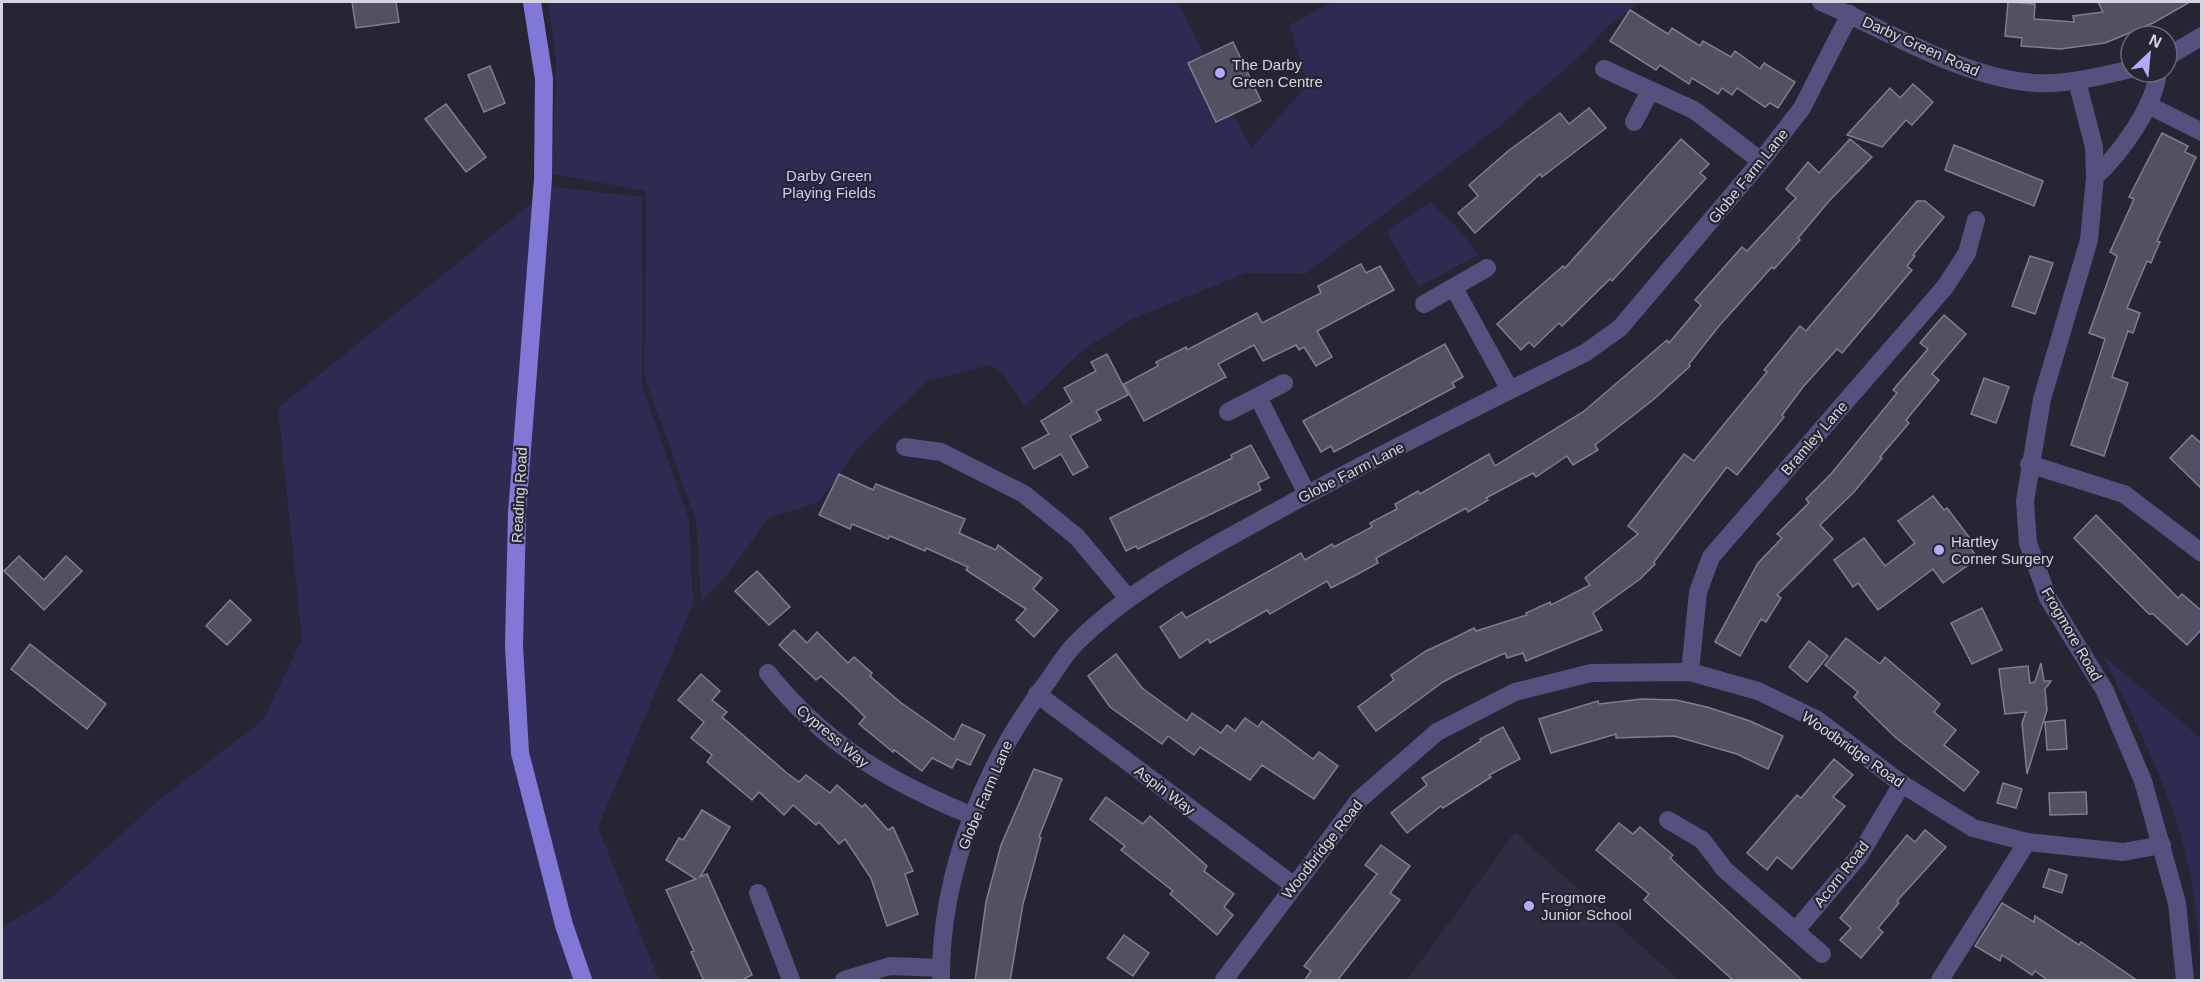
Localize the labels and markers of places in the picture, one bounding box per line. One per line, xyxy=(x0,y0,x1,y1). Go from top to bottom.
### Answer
place label: The Darby Green Centre xyxy=(1232,56,1323,90)
marker: The Darby Green Centre xyxy=(1213,66,1227,80)
place label: Hartley Corner Surgery xyxy=(1951,533,2054,567)
marker: Hartley Corner Surgery xyxy=(1932,543,1946,557)
place label: Frogmore Junior School xyxy=(1541,889,1632,923)
marker: Frogmore Junior School xyxy=(1522,899,1536,913)

